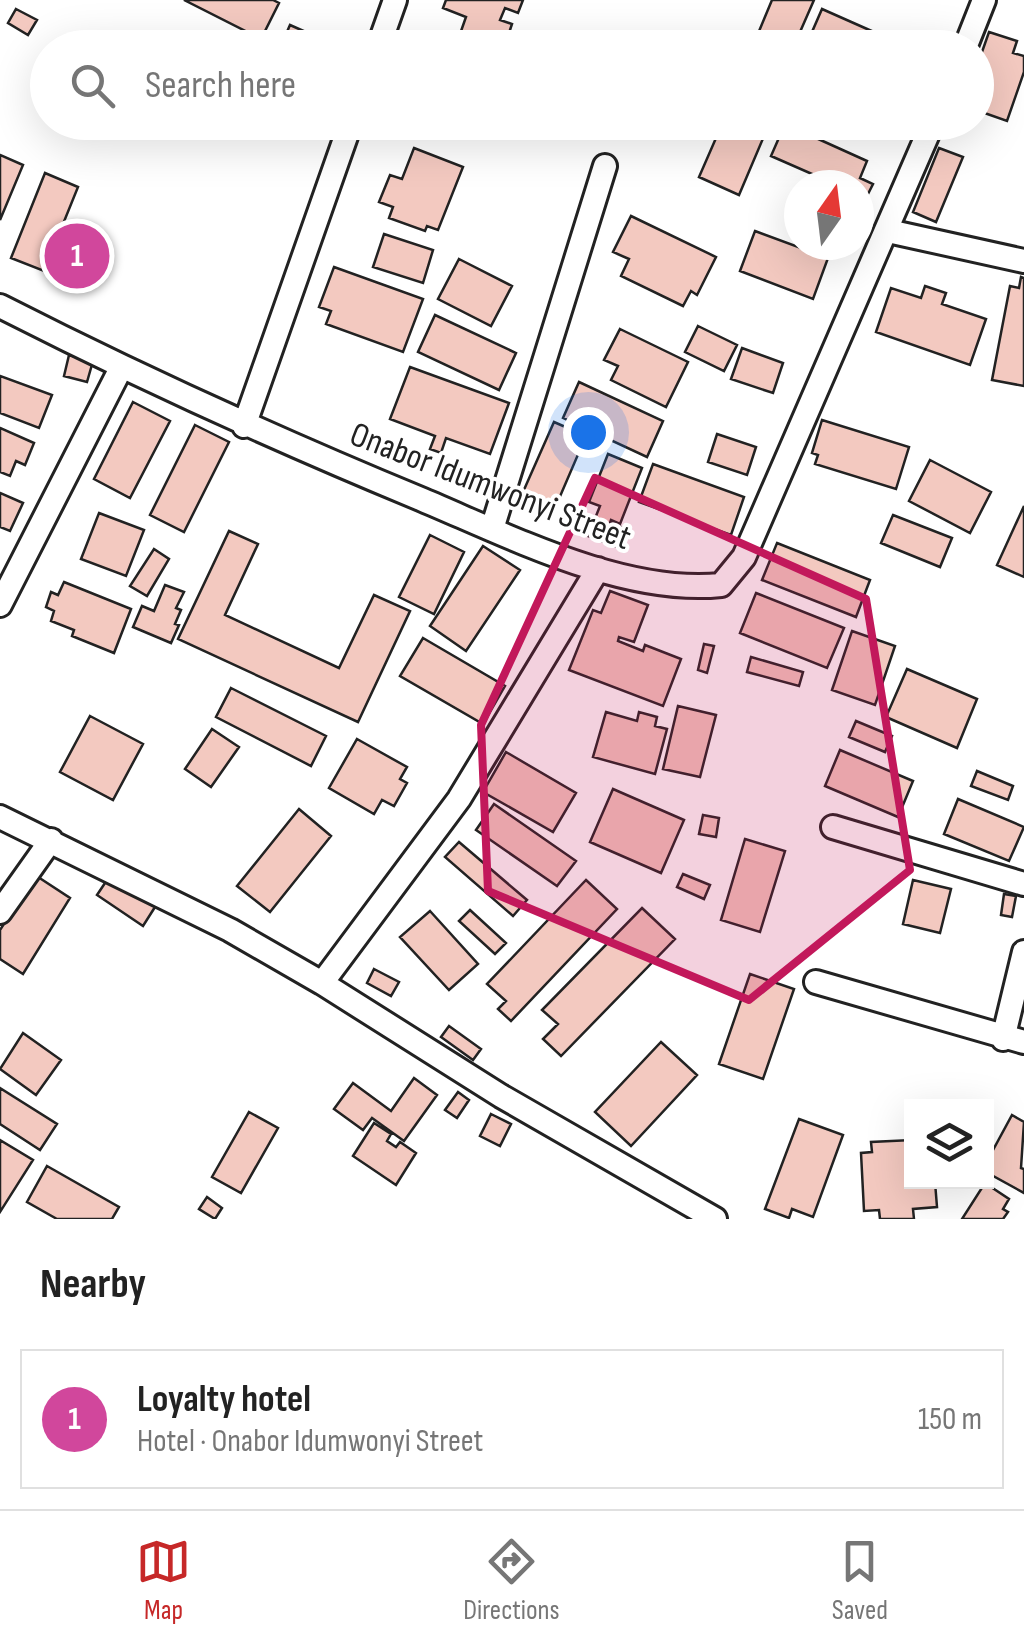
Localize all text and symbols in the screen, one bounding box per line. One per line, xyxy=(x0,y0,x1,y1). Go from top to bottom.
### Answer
search box xyxy=(30,30,994,140)
icon: search xyxy=(65,58,120,113)
text: Search here xyxy=(145,63,296,108)
north arrow xyxy=(784,170,874,260)
pin: 1 xyxy=(44,218,110,294)
your location xyxy=(563,407,614,458)
street label: Onabor Idumwonyi Street xyxy=(344,413,637,560)
map controls xyxy=(904,1099,994,1189)
button: layers xyxy=(904,1099,994,1189)
text: Nearby xyxy=(40,1259,146,1310)
text: Loyalty hotel xyxy=(137,1377,311,1422)
text: 1 xyxy=(68,1400,81,1439)
text: 150 m xyxy=(918,1400,982,1439)
text: Hotel · Onabor Idumwonyi Street xyxy=(137,1422,483,1461)
tab: Map xyxy=(136,1534,191,1627)
tab: Directions xyxy=(463,1534,560,1627)
tab: Saved xyxy=(832,1534,888,1627)

